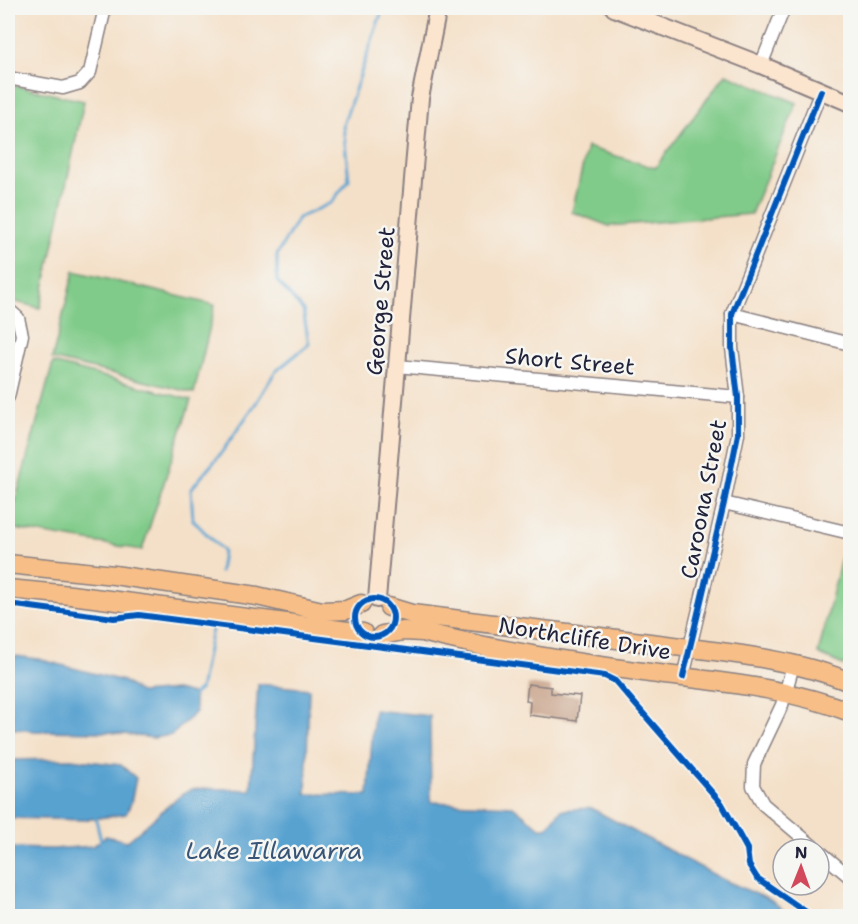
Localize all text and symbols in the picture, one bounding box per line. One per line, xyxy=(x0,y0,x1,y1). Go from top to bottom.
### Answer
street label: George Street xyxy=(360,225,401,377)
street label: Short Street xyxy=(504,341,636,382)
street label: Caroona Street xyxy=(674,417,733,581)
street label: Northcliffe Drive xyxy=(496,611,673,666)
water label: Lake Illawarra xyxy=(185,835,363,867)
north arrow xyxy=(771,837,831,897)
text: N xyxy=(795,842,808,863)

